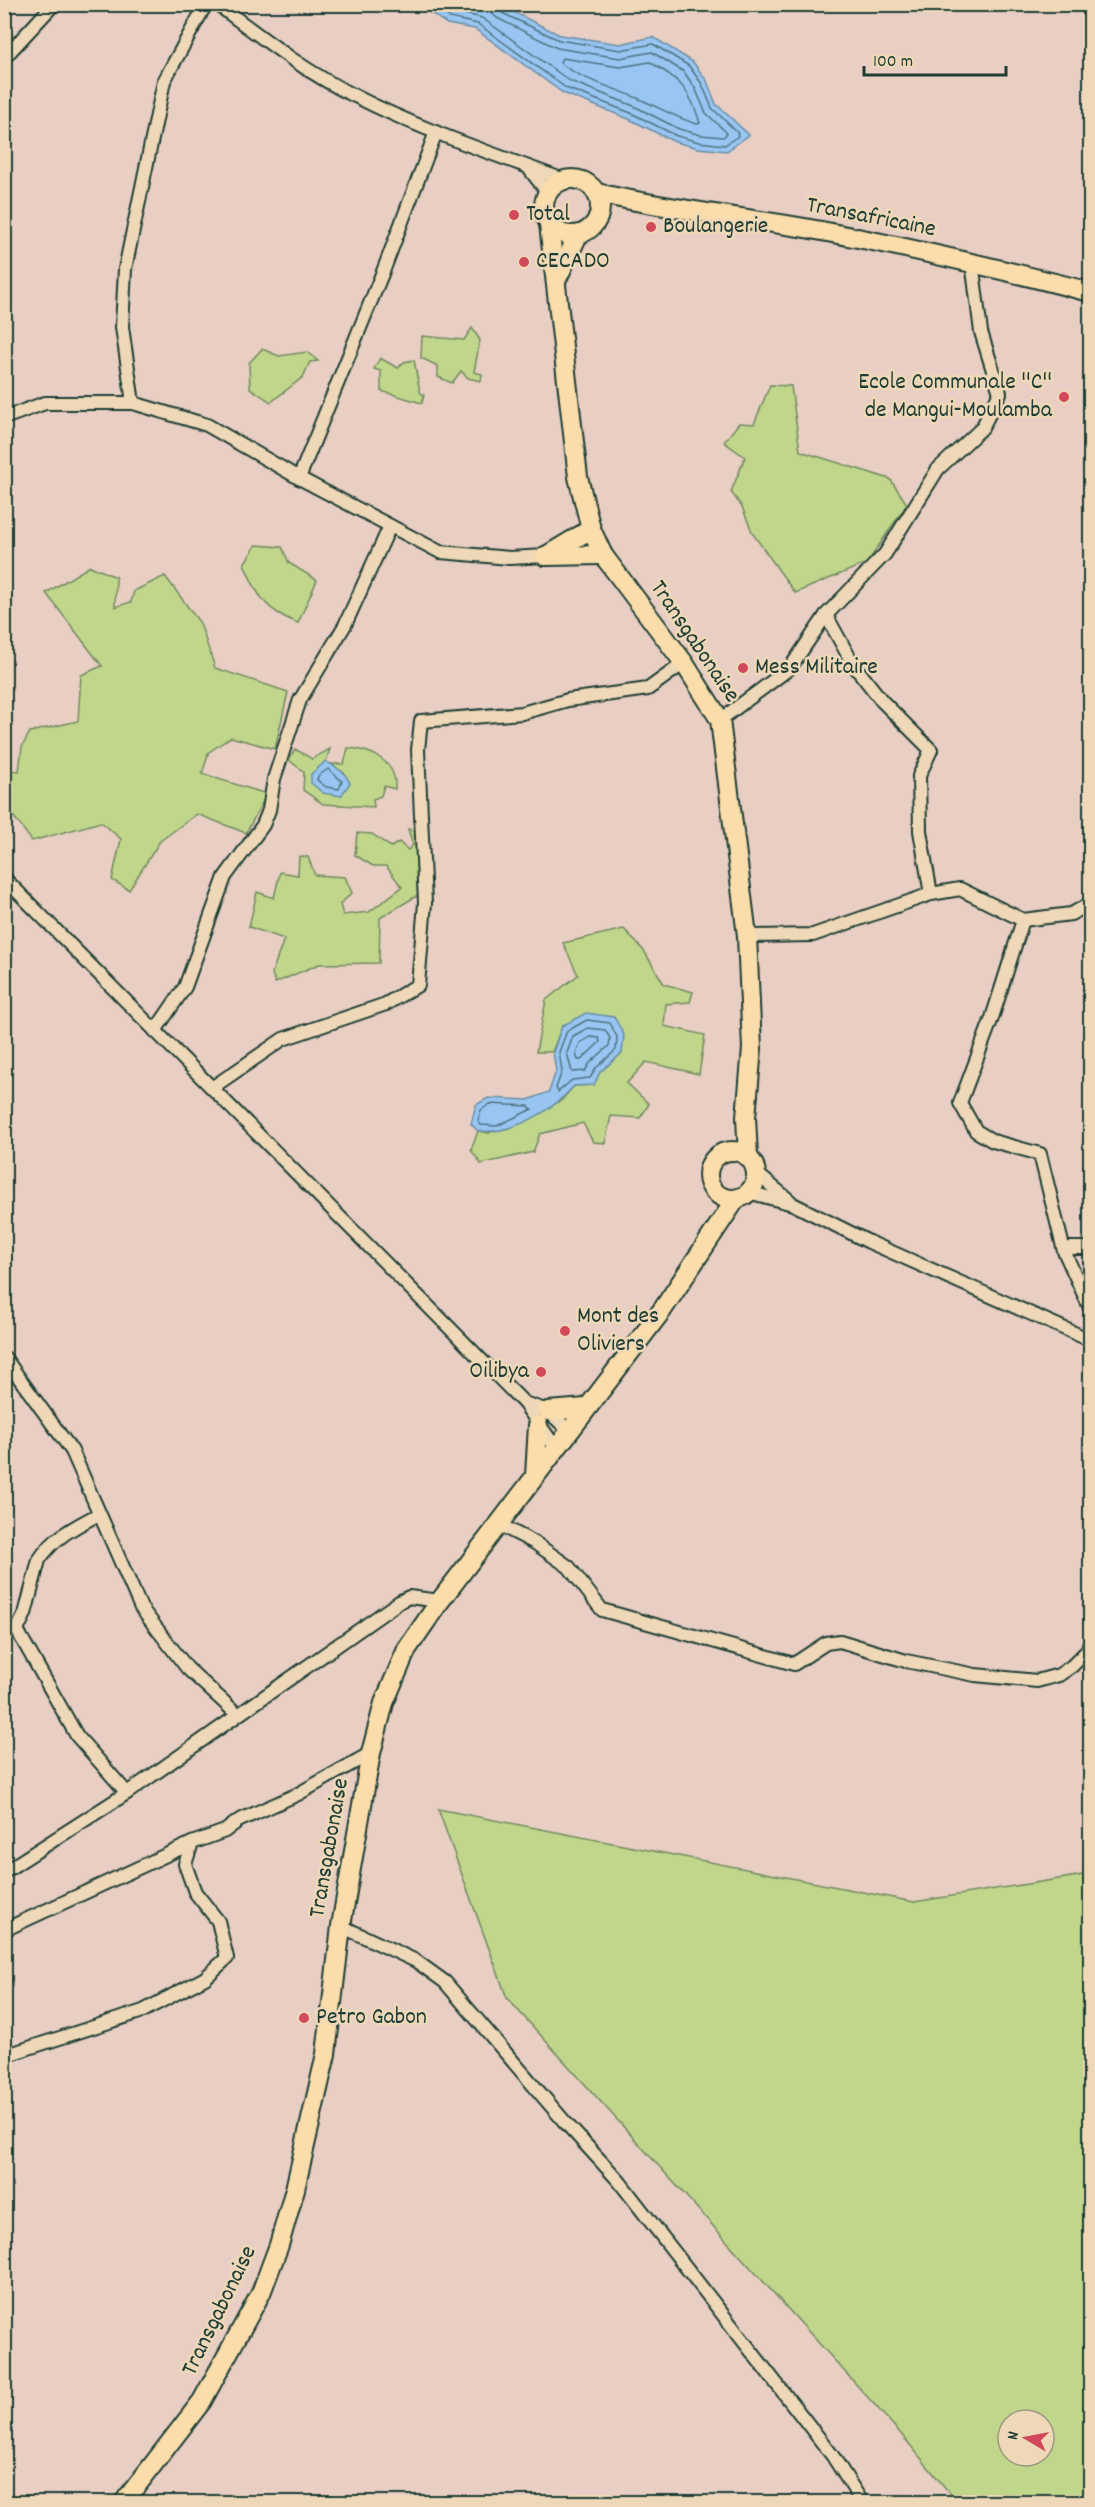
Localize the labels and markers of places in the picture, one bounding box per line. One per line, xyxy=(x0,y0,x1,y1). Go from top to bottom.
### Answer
place label: Total xyxy=(526,198,570,232)
marker: Total xyxy=(507,208,521,222)
place label: Boulangerie xyxy=(663,210,768,244)
marker: Boulangerie xyxy=(644,220,658,234)
place label: CECADO xyxy=(536,245,610,279)
marker: CECADO xyxy=(517,255,531,269)
place label: Ecole Communale ''C'' de Mangui-Moulamba xyxy=(858,366,1053,428)
marker: Ecole Communale ''C'' de Mangui-Moulamba xyxy=(1057,390,1071,404)
place label: Mess Militaire xyxy=(755,651,878,685)
marker: Mess Militaire xyxy=(736,661,750,675)
place label: Mont des Oliviers xyxy=(577,1300,659,1362)
marker: Mont des Oliviers xyxy=(558,1324,572,1338)
place label: Oilibya xyxy=(469,1355,530,1389)
marker: Oilibya xyxy=(534,1365,548,1379)
place label: Petro Gabon xyxy=(316,2001,427,2035)
marker: Petro Gabon xyxy=(297,2011,311,2025)

